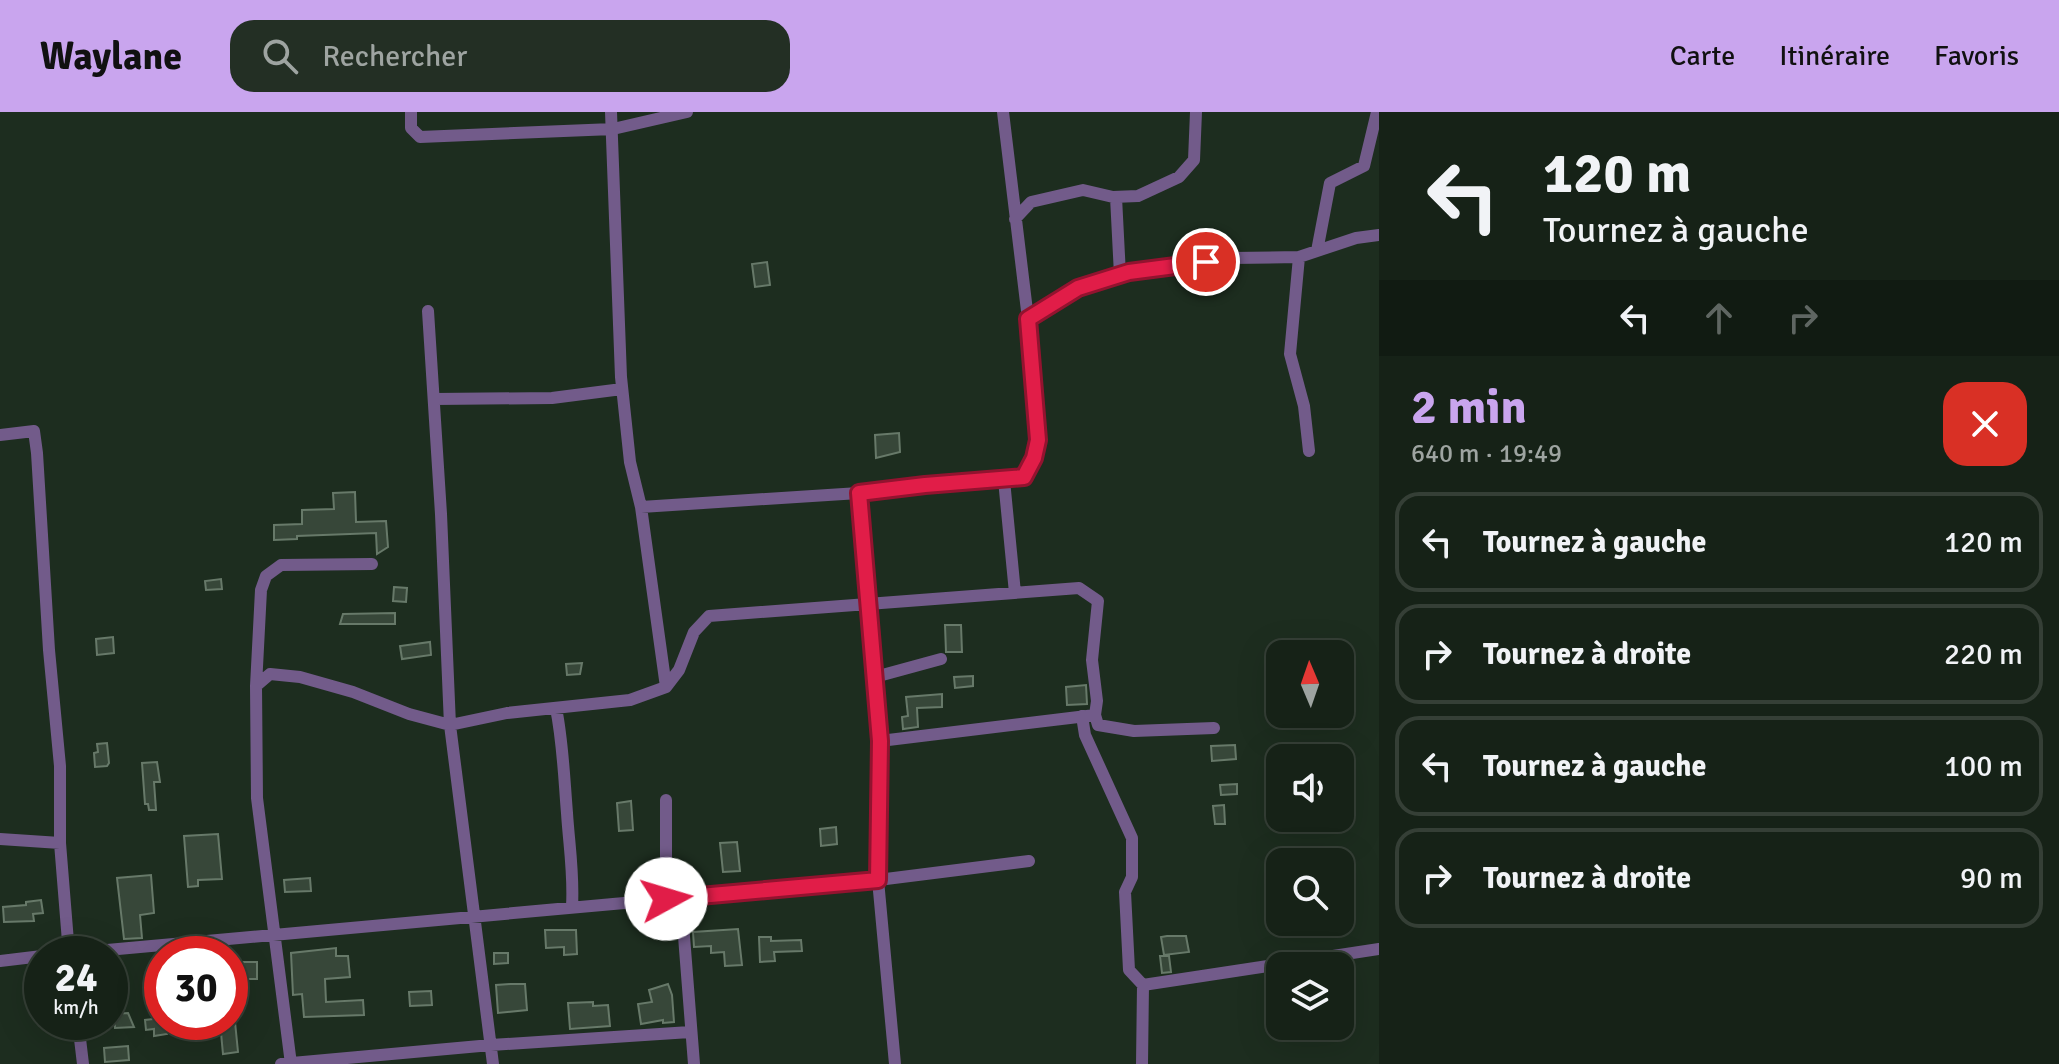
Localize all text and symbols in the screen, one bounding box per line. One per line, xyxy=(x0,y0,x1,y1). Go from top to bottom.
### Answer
search box xyxy=(230,20,790,92)
text: Waylane xyxy=(40,33,182,80)
icon: search xyxy=(258,34,302,78)
text: Rechercher xyxy=(322,38,467,75)
text: Carte xyxy=(1670,39,1735,73)
text: Itinéraire xyxy=(1779,39,1890,73)
text: Favoris xyxy=(1934,39,2019,73)
text: 120 m xyxy=(1543,139,1691,208)
icon: left xyxy=(1411,144,1515,248)
text: Tournez à gauche xyxy=(1543,208,1809,253)
pin xyxy=(1172,228,1240,296)
icon: arrive xyxy=(1184,240,1228,284)
icon: left xyxy=(1613,296,1657,340)
icon: ahead xyxy=(1697,296,1741,340)
icon: right xyxy=(1781,296,1825,340)
text: 2 min xyxy=(1411,378,1527,437)
button: close xyxy=(1943,382,2027,466)
text: 640 m · 19:49 xyxy=(1411,438,1562,470)
icon: left xyxy=(1415,520,1459,564)
text: Tournez à gauche xyxy=(1483,524,1706,561)
text: 120 m xyxy=(1944,524,2023,561)
icon: right xyxy=(1415,632,1459,676)
text: Tournez à droite xyxy=(1483,636,1691,673)
text: 220 m xyxy=(1944,636,2023,673)
north arrow xyxy=(1266,640,1354,728)
map controls xyxy=(1266,640,1354,1040)
button: sound xyxy=(1266,744,1354,832)
icon: left xyxy=(1415,744,1459,788)
text: Tournez à gauche xyxy=(1483,748,1706,785)
text: 100 m xyxy=(1944,748,2023,785)
button: search xyxy=(1266,848,1354,936)
icon: right xyxy=(1415,856,1459,900)
position arrow xyxy=(624,857,708,941)
text: Tournez à droite xyxy=(1483,860,1691,897)
text: 90 m xyxy=(1960,860,2023,897)
speed limit sign: 30 xyxy=(144,936,248,1040)
button: layers xyxy=(1266,952,1354,1040)
text: 24 xyxy=(54,953,98,1003)
text: km/h xyxy=(53,995,99,1020)

